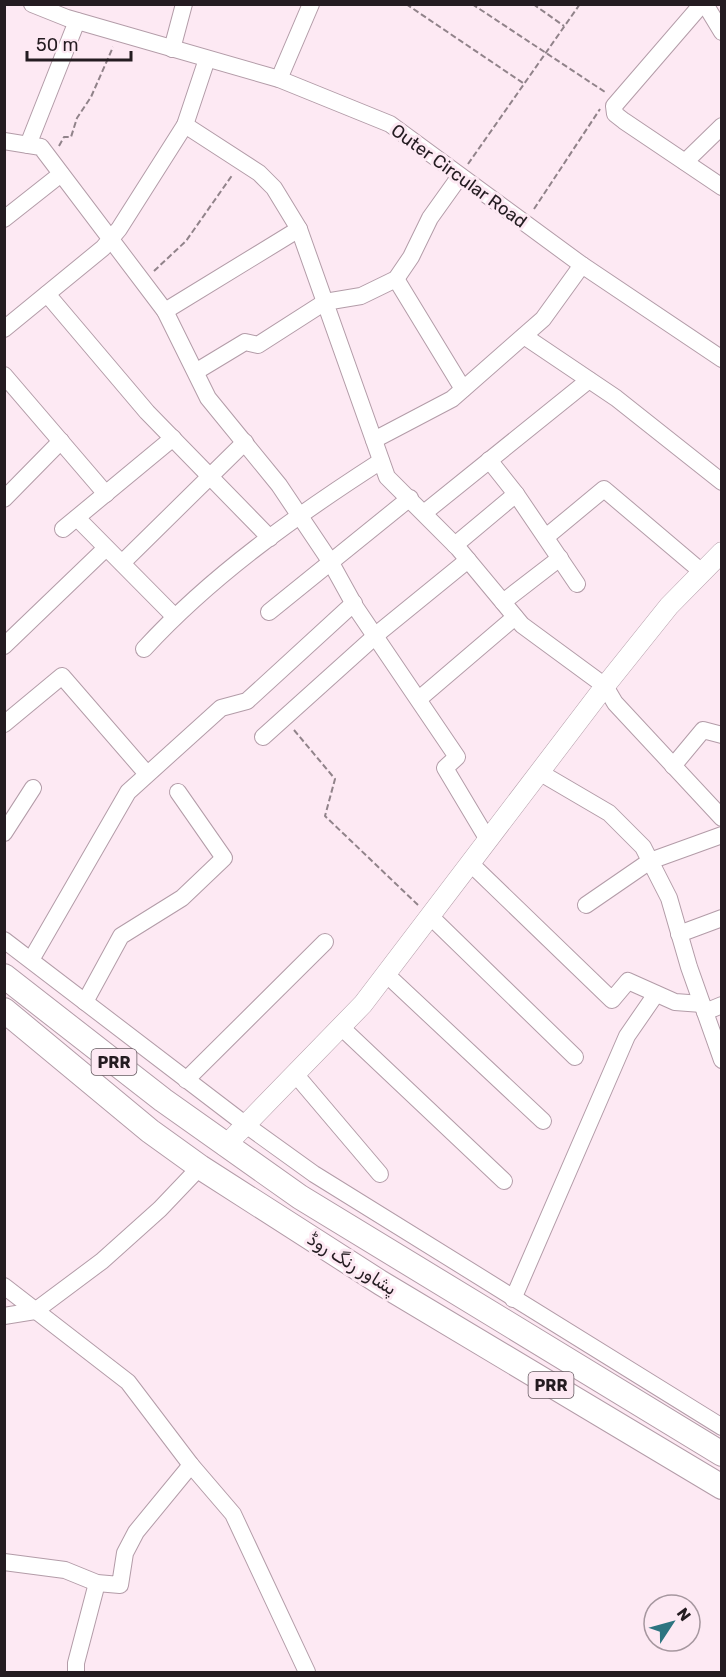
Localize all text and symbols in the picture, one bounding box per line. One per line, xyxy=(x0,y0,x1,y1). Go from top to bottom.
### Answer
scale bar xyxy=(27,24,130,62)
text: 50 m xyxy=(36,34,79,56)
street label: Outer Circular Road xyxy=(387,119,531,233)
road number: PRR xyxy=(92,1049,136,1075)
street label: پشاور رنگ روڈ xyxy=(303,1228,401,1301)
road number: PRR xyxy=(528,1372,574,1398)
north arrow xyxy=(642,1593,702,1653)
text: N xyxy=(673,1604,695,1625)

